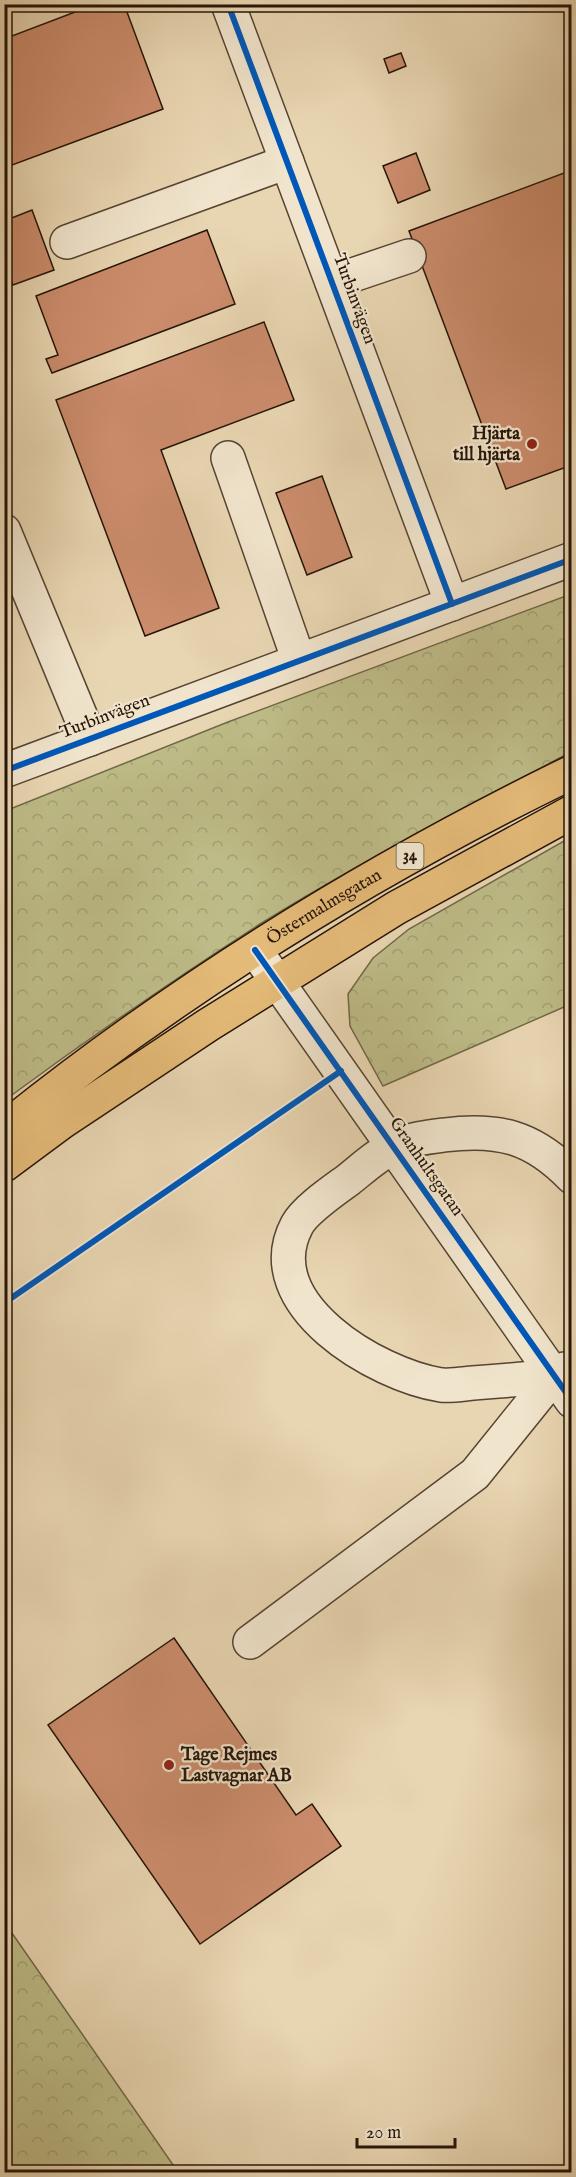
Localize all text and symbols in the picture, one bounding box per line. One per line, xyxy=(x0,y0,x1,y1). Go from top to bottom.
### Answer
street label: Turbinvägen xyxy=(327,251,381,348)
place label: Hjärta till hjärta xyxy=(452,423,521,467)
marker: Hjärta till hjärta xyxy=(525,437,539,451)
street label: Turbinvägen xyxy=(57,689,154,745)
road number: 34 xyxy=(396,843,424,869)
street label: Östermalmsgatan xyxy=(262,863,386,950)
street label: Granhultsgatan xyxy=(383,1113,469,1221)
place label: Tage Rejmes Lastvagnar AB xyxy=(180,1744,292,1788)
marker: Tage Rejmes Lastvagnar AB xyxy=(162,1758,176,1772)
scale bar xyxy=(357,2111,454,2149)
text: 20 m xyxy=(366,2122,401,2145)

